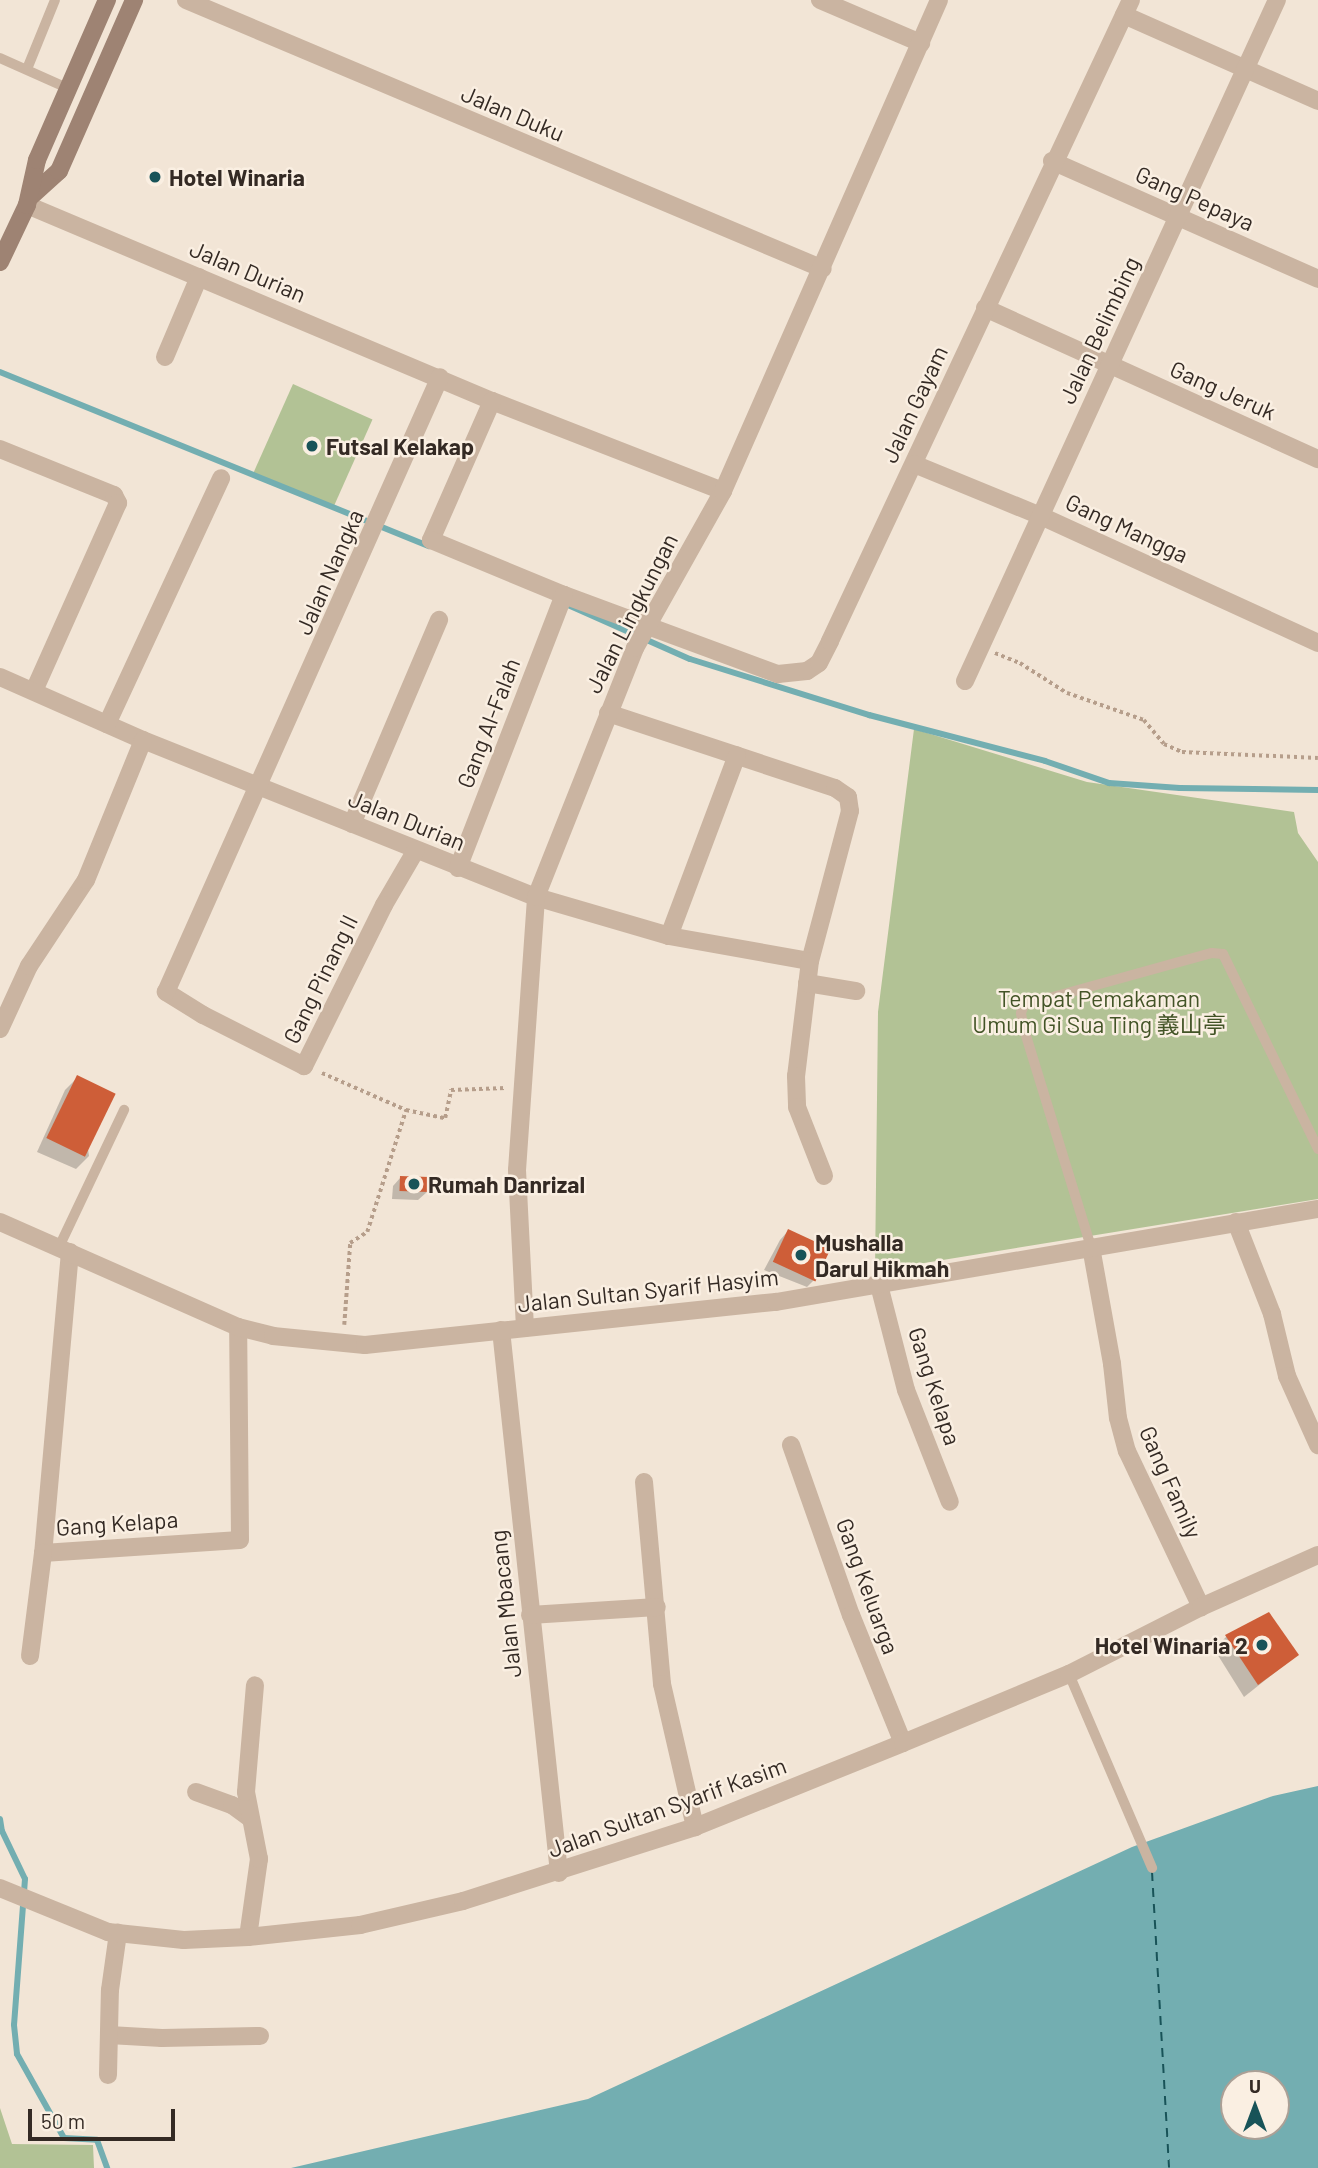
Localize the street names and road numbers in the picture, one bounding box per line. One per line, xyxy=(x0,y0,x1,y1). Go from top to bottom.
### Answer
street label: Jalan Duku xyxy=(457,79,569,147)
street label: Gang Pepaya xyxy=(1131,160,1259,236)
street label: Jalan Durian xyxy=(186,234,310,308)
street label: Jalan Belimbing xyxy=(1053,252,1145,408)
street label: Jalan Gayam xyxy=(875,341,953,467)
street label: Gang Jeruk xyxy=(1166,354,1280,426)
street label: Gang Mangga xyxy=(1061,488,1193,568)
street label: Jalan Nangka xyxy=(289,505,369,639)
street label: Jalan Lingkungan xyxy=(579,529,683,697)
street label: Gang Al-Falah xyxy=(451,654,525,792)
street label: Jalan Durian xyxy=(344,784,470,856)
street label: Gang Pinang II xyxy=(277,910,363,1048)
street label: Jalan Sultan Syarif Hasyim xyxy=(516,1263,780,1317)
street label: Gang Kelapa xyxy=(903,1324,967,1448)
street label: Gang Family xyxy=(1134,1422,1208,1542)
street label: Gang Kelapa xyxy=(55,1505,179,1541)
street label: Gang Keluarga xyxy=(831,1514,905,1658)
street label: Jalan Mbacang xyxy=(484,1529,526,1679)
street label: Jalan Sultan Syarif Kasim xyxy=(544,1751,790,1863)

